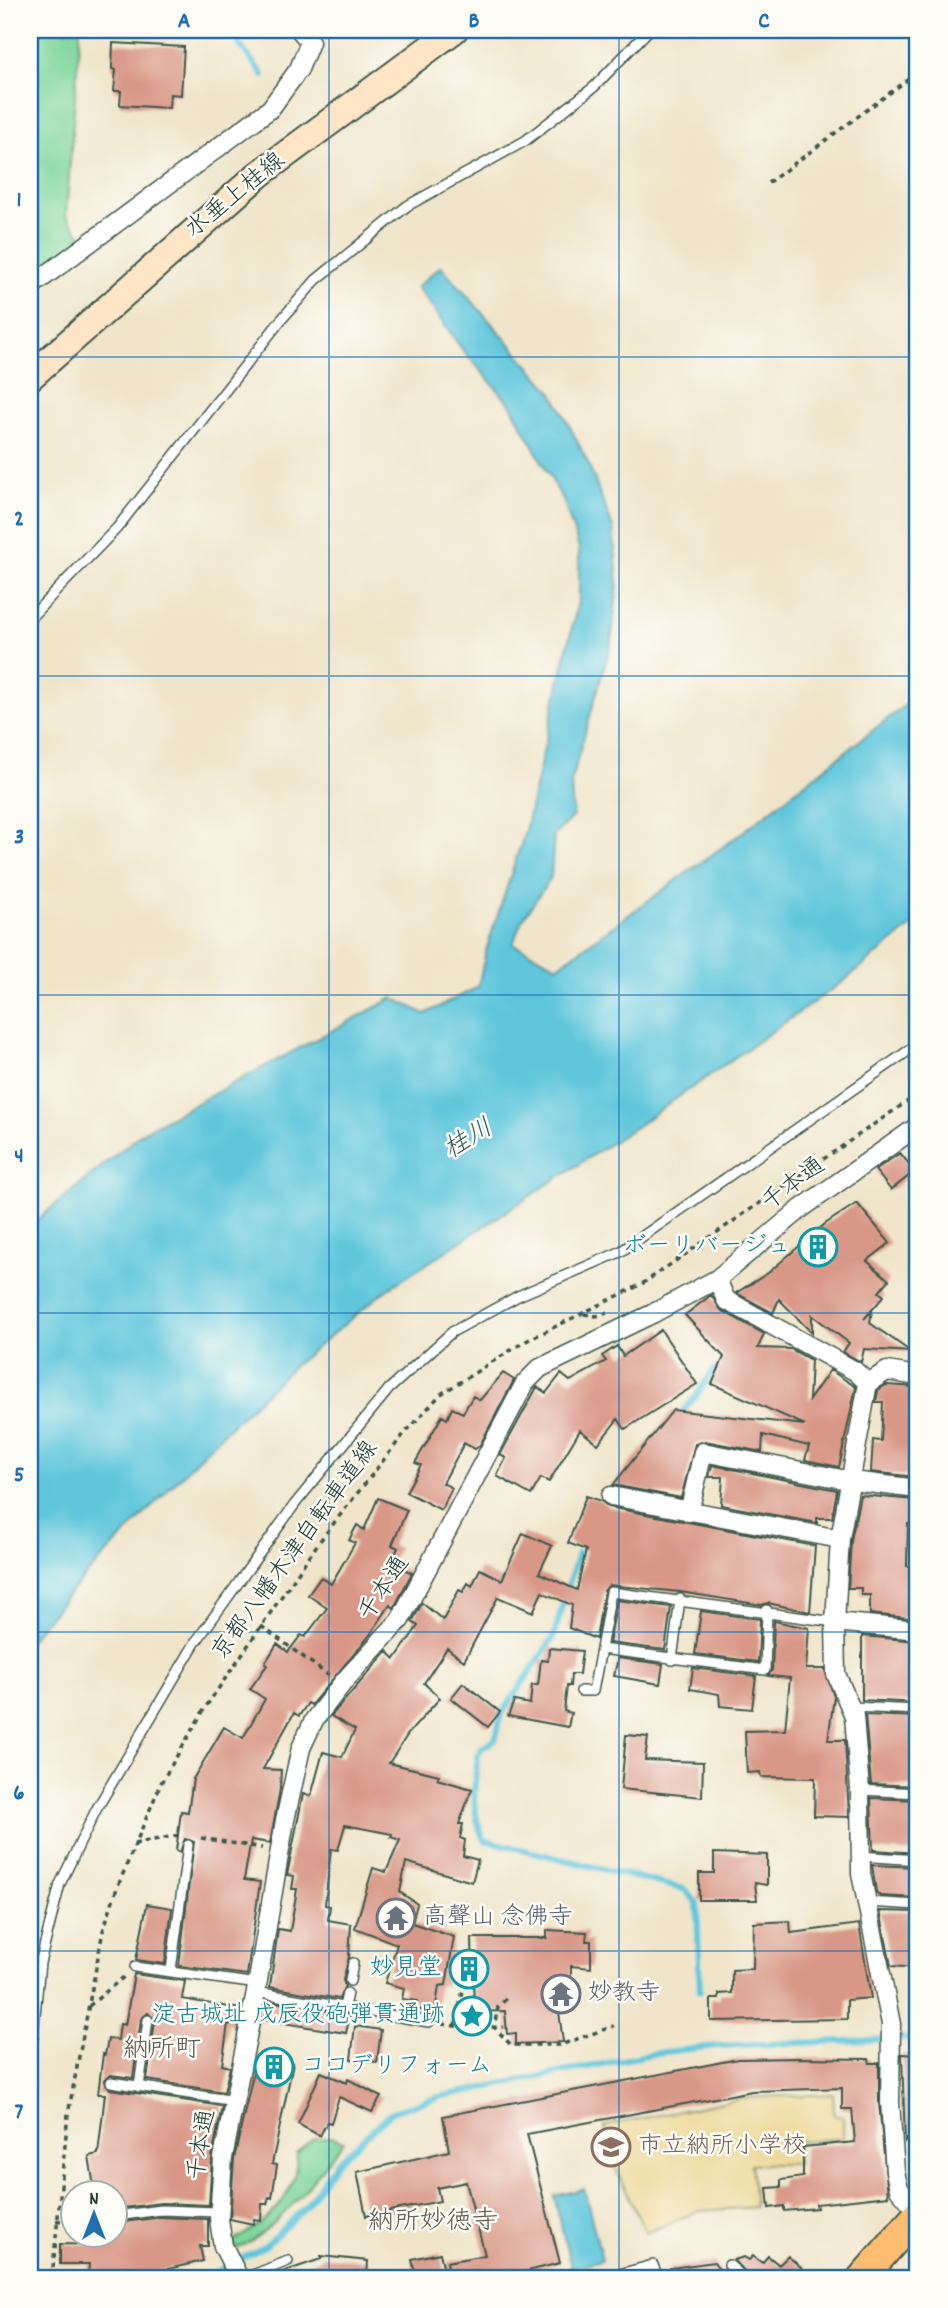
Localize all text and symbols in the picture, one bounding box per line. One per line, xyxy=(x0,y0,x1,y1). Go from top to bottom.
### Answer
text: A xyxy=(178,6,190,39)
text: B xyxy=(469,6,480,39)
text: C xyxy=(758,6,770,39)
street label: 水垂上桂線 xyxy=(179,145,293,247)
text: 1 xyxy=(16,185,22,218)
text: 2 xyxy=(14,504,24,537)
text: 3 xyxy=(14,822,24,855)
water label: 桂川 xyxy=(437,1111,501,1169)
text: 4 xyxy=(14,1141,24,1174)
street label: 千本通 xyxy=(755,1150,833,1220)
building icon: ボーリバージュ xyxy=(797,1226,839,1268)
place label: ボーリバージュ xyxy=(623,1230,791,1264)
street label: 京都八幡木津自転車道線 xyxy=(205,1434,387,1668)
text: 5 xyxy=(14,1460,24,1493)
street label: 千本通 xyxy=(351,1550,419,1628)
text: 6 xyxy=(13,1778,25,1811)
temple icon: 高聲山 念佛寺 xyxy=(375,1897,417,1939)
place label: 高聲山 念佛寺 xyxy=(423,1901,573,1935)
building icon: 妙見堂 xyxy=(448,1948,490,1990)
place label: 妙見堂 xyxy=(370,1952,442,1986)
temple icon: 妙教寺 xyxy=(540,1973,582,2015)
place label: 妙教寺 xyxy=(588,1977,660,2011)
place icon: 淀古城址 戊辰役砲弾貫通跡 xyxy=(451,1995,493,2037)
place label: 淀古城址 戊辰役砲弾貫通跡 xyxy=(152,1999,445,2033)
district label: 納所町 xyxy=(123,2032,201,2069)
building icon: ココデリフォーム xyxy=(253,2046,295,2088)
place label: ココデリフォーム xyxy=(301,2050,492,2084)
text: 7 xyxy=(15,2097,24,2130)
street label: 千本通 xyxy=(181,2107,225,2183)
school or university icon: 市立納所小学校 xyxy=(590,2126,632,2168)
place label: 市立納所小学校 xyxy=(638,2130,806,2164)
north arrow xyxy=(60,2178,130,2248)
text: N xyxy=(89,2187,99,2214)
district label: 納所妙徳寺 xyxy=(368,2204,498,2241)

